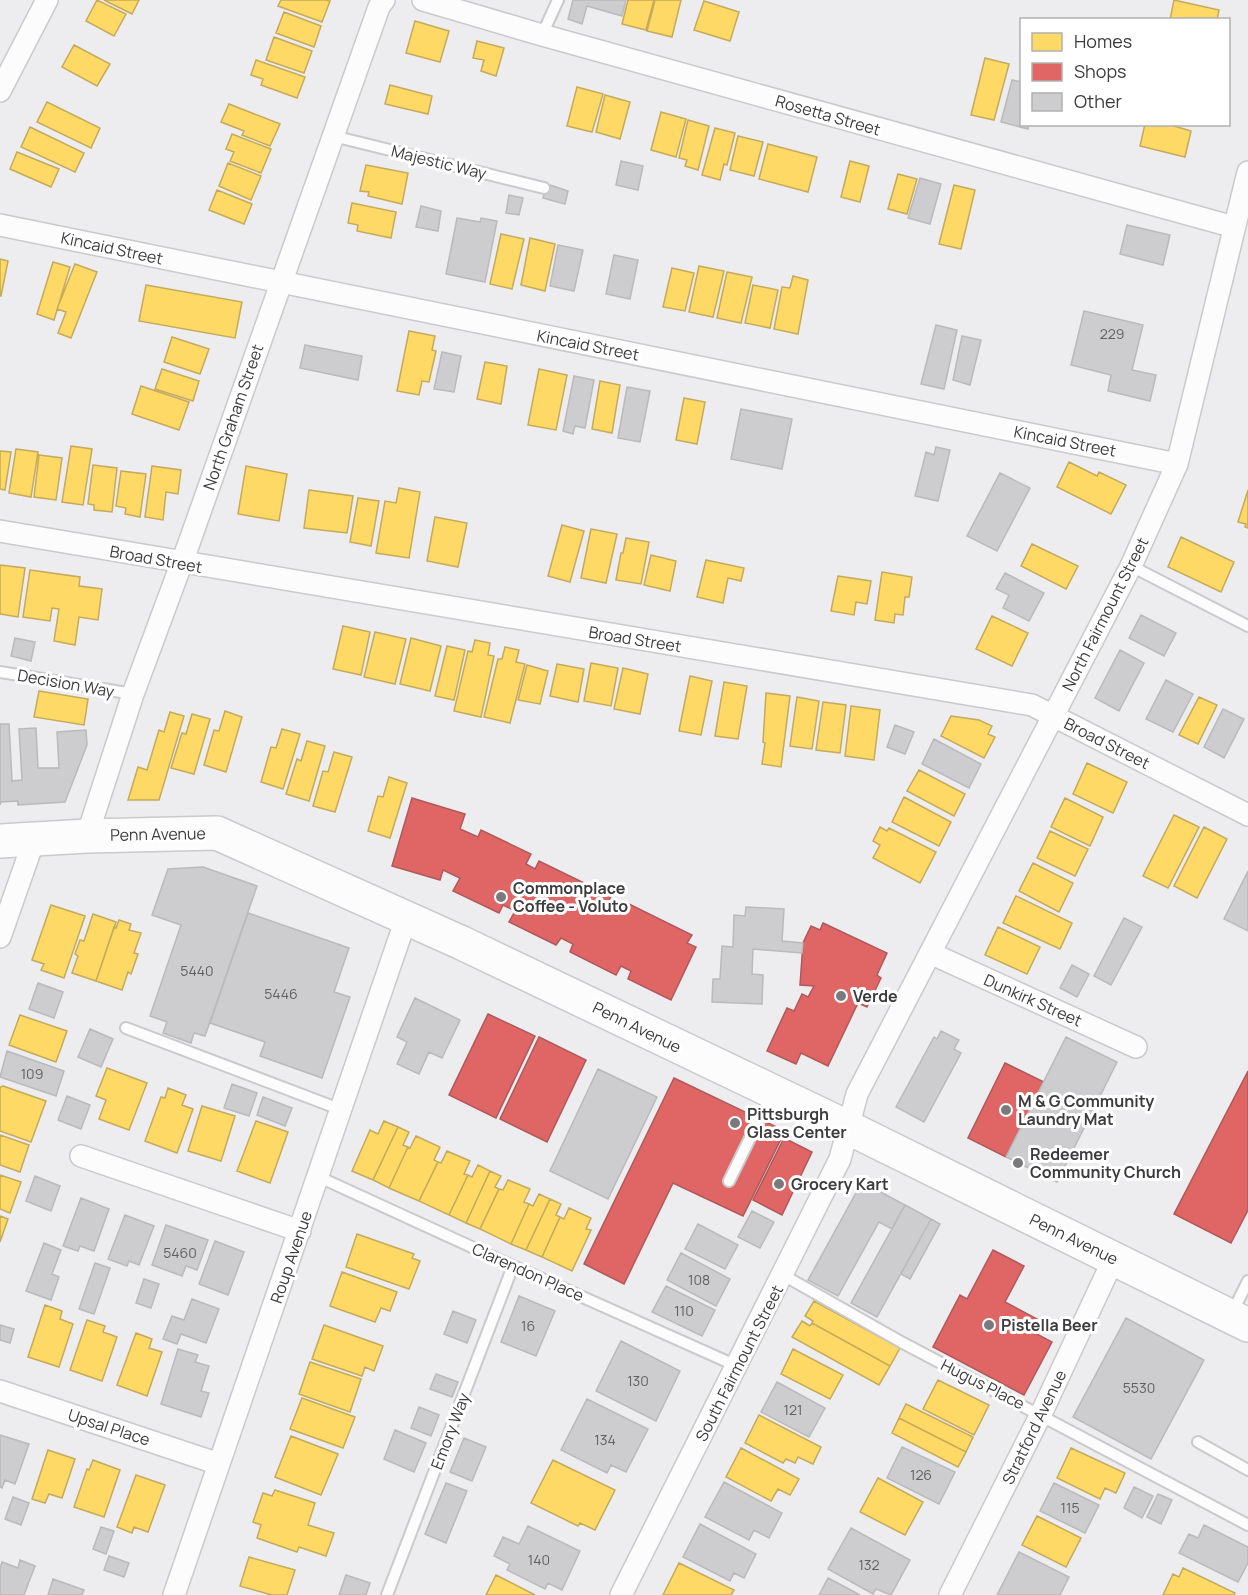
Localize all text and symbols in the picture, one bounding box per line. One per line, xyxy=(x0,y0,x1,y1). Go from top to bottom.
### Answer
legend xyxy=(1020,18,1230,126)
text: Homes xyxy=(1074,29,1132,53)
text: Shops xyxy=(1074,59,1126,83)
text: Other xyxy=(1074,89,1122,113)
street label: Rosetta Street xyxy=(773,90,883,140)
street label: Majestic Way xyxy=(389,140,489,185)
street label: Kincaid Street xyxy=(59,226,165,270)
street label: Kincaid Street xyxy=(535,324,641,366)
house number: 229 xyxy=(1100,324,1124,343)
street label: North Graham Street xyxy=(198,341,268,493)
street label: Kincaid Street xyxy=(1012,420,1118,462)
street label: North Fairmount Street xyxy=(1057,533,1153,695)
street label: Broad Street xyxy=(108,540,204,578)
street label: Broad Street xyxy=(587,621,683,657)
street label: Decision Way xyxy=(16,664,117,702)
street label: Broad Street xyxy=(1060,712,1154,774)
street label: Penn Avenue xyxy=(110,822,206,846)
place label: Commonplace Coffee - Voluto xyxy=(513,877,628,917)
marker: Commonplace Coffee - Voluto xyxy=(494,890,508,904)
house number: 5440 xyxy=(180,961,214,980)
street label: Dunkirk Street xyxy=(980,969,1086,1031)
house number: 5446 xyxy=(264,984,298,1003)
place label: Verde xyxy=(853,985,898,1007)
marker: Verde xyxy=(834,989,848,1003)
street label: Penn Avenue xyxy=(589,996,685,1058)
house number: 109 xyxy=(21,1064,43,1083)
place label: M & G Community Laundry Mat xyxy=(1018,1090,1154,1130)
place label: Pittsburgh Glass Center xyxy=(747,1103,847,1143)
marker: M & G Community Laundry Mat xyxy=(999,1103,1013,1117)
marker: Pittsburgh Glass Center xyxy=(728,1116,742,1130)
place label: Redeemer Community Church xyxy=(1030,1143,1181,1183)
marker: Redeemer Community Church xyxy=(1011,1156,1025,1170)
place label: Grocery Kart xyxy=(791,1173,889,1195)
marker: Grocery Kart xyxy=(772,1177,786,1191)
street label: Roup Avenue xyxy=(265,1208,317,1306)
street label: Penn Avenue xyxy=(1026,1208,1122,1270)
street label: Clarendon Place xyxy=(469,1238,587,1306)
house number: 5460 xyxy=(163,1243,197,1262)
house number: 108 xyxy=(688,1270,710,1289)
street label: South Fairmount Street xyxy=(690,1281,788,1445)
house number: 110 xyxy=(674,1301,694,1320)
place label: Pistella Beer xyxy=(1001,1314,1098,1336)
house number: 16 xyxy=(521,1316,535,1335)
marker: Pistella Beer xyxy=(982,1318,996,1332)
street label: Hugus Place xyxy=(937,1353,1029,1415)
street label: Stratford Avenue xyxy=(997,1366,1071,1488)
house number: 130 xyxy=(627,1371,649,1390)
house number: 5530 xyxy=(1123,1378,1155,1397)
street label: Emory Way xyxy=(425,1389,475,1473)
house number: 121 xyxy=(784,1400,802,1419)
street label: Upsal Place xyxy=(65,1403,153,1451)
house number: 134 xyxy=(594,1430,616,1449)
house number: 126 xyxy=(910,1465,932,1484)
house number: 115 xyxy=(1060,1498,1080,1517)
house number: 140 xyxy=(528,1550,550,1569)
house number: 132 xyxy=(858,1555,880,1574)

